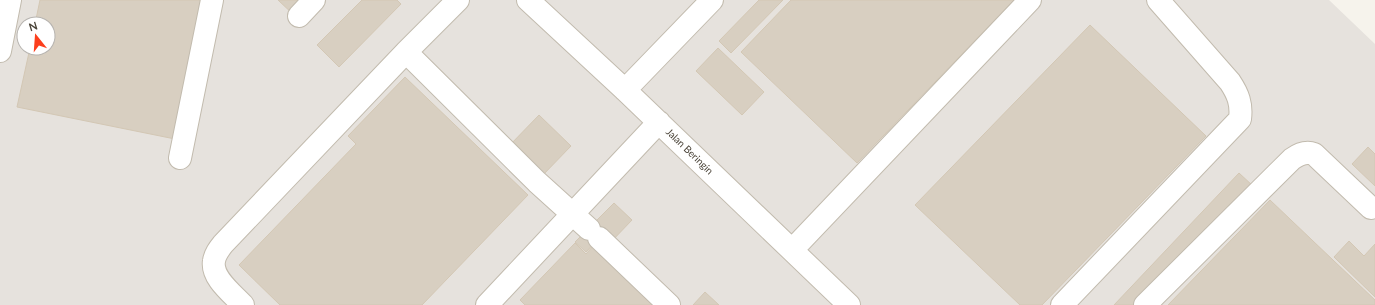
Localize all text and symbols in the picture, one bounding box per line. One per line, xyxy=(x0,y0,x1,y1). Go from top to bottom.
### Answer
north arrow xyxy=(16,16,56,56)
text: N xyxy=(27,19,39,33)
street label: Jalan Beringin xyxy=(664,126,716,176)

